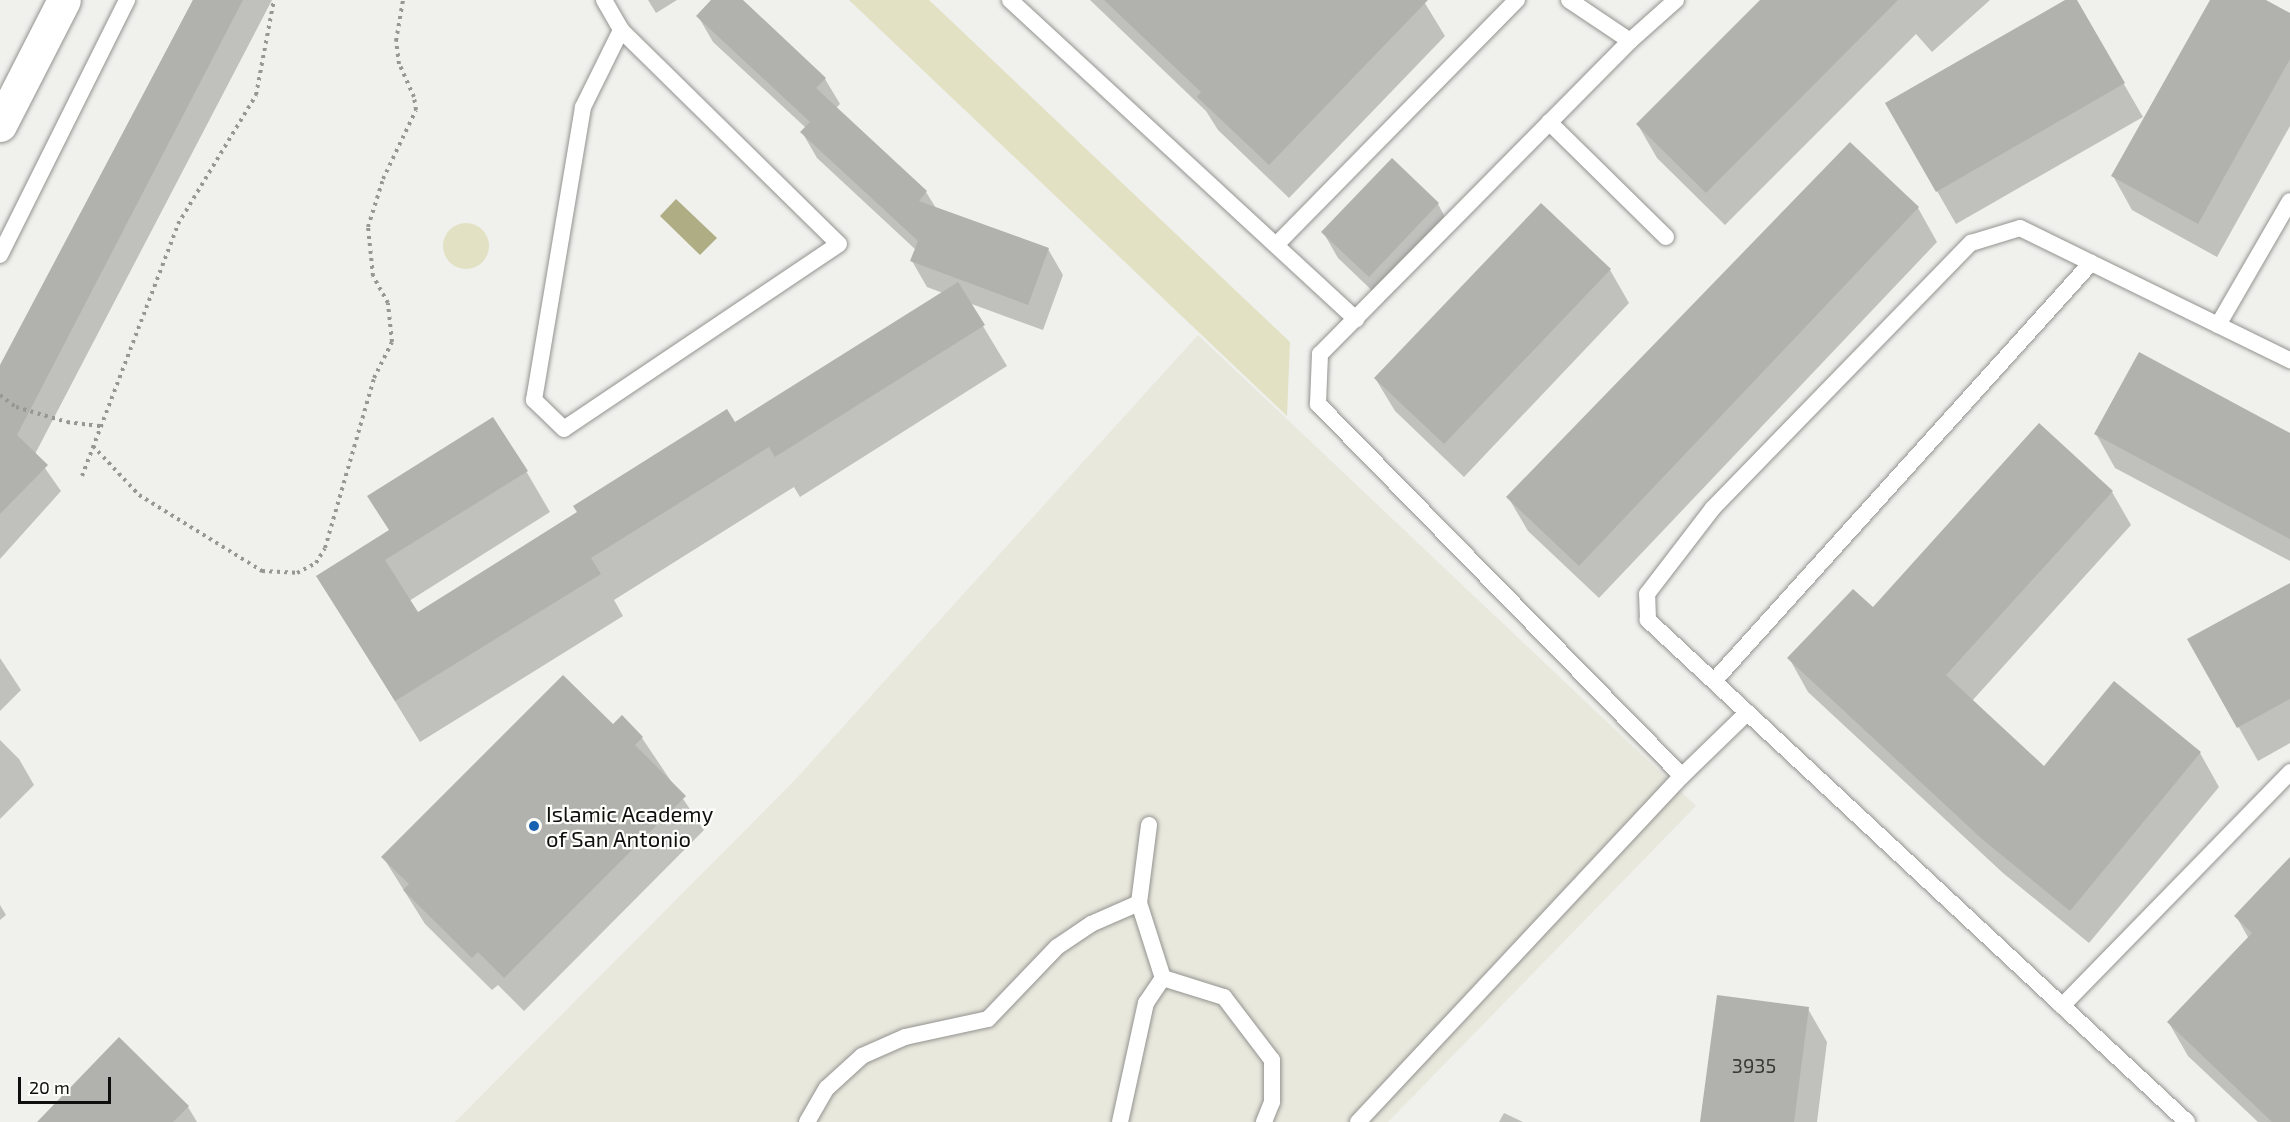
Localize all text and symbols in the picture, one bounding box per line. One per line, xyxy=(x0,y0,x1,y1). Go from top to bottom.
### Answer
place label: Islamic Academy of San Antonio xyxy=(546,800,714,852)
marker: Islamic Academy of San Antonio xyxy=(527,819,541,833)
house number: 3935 xyxy=(1732,1053,1776,1077)
scale bar xyxy=(21,1065,114,1103)
text: 20 m xyxy=(29,1076,70,1098)

